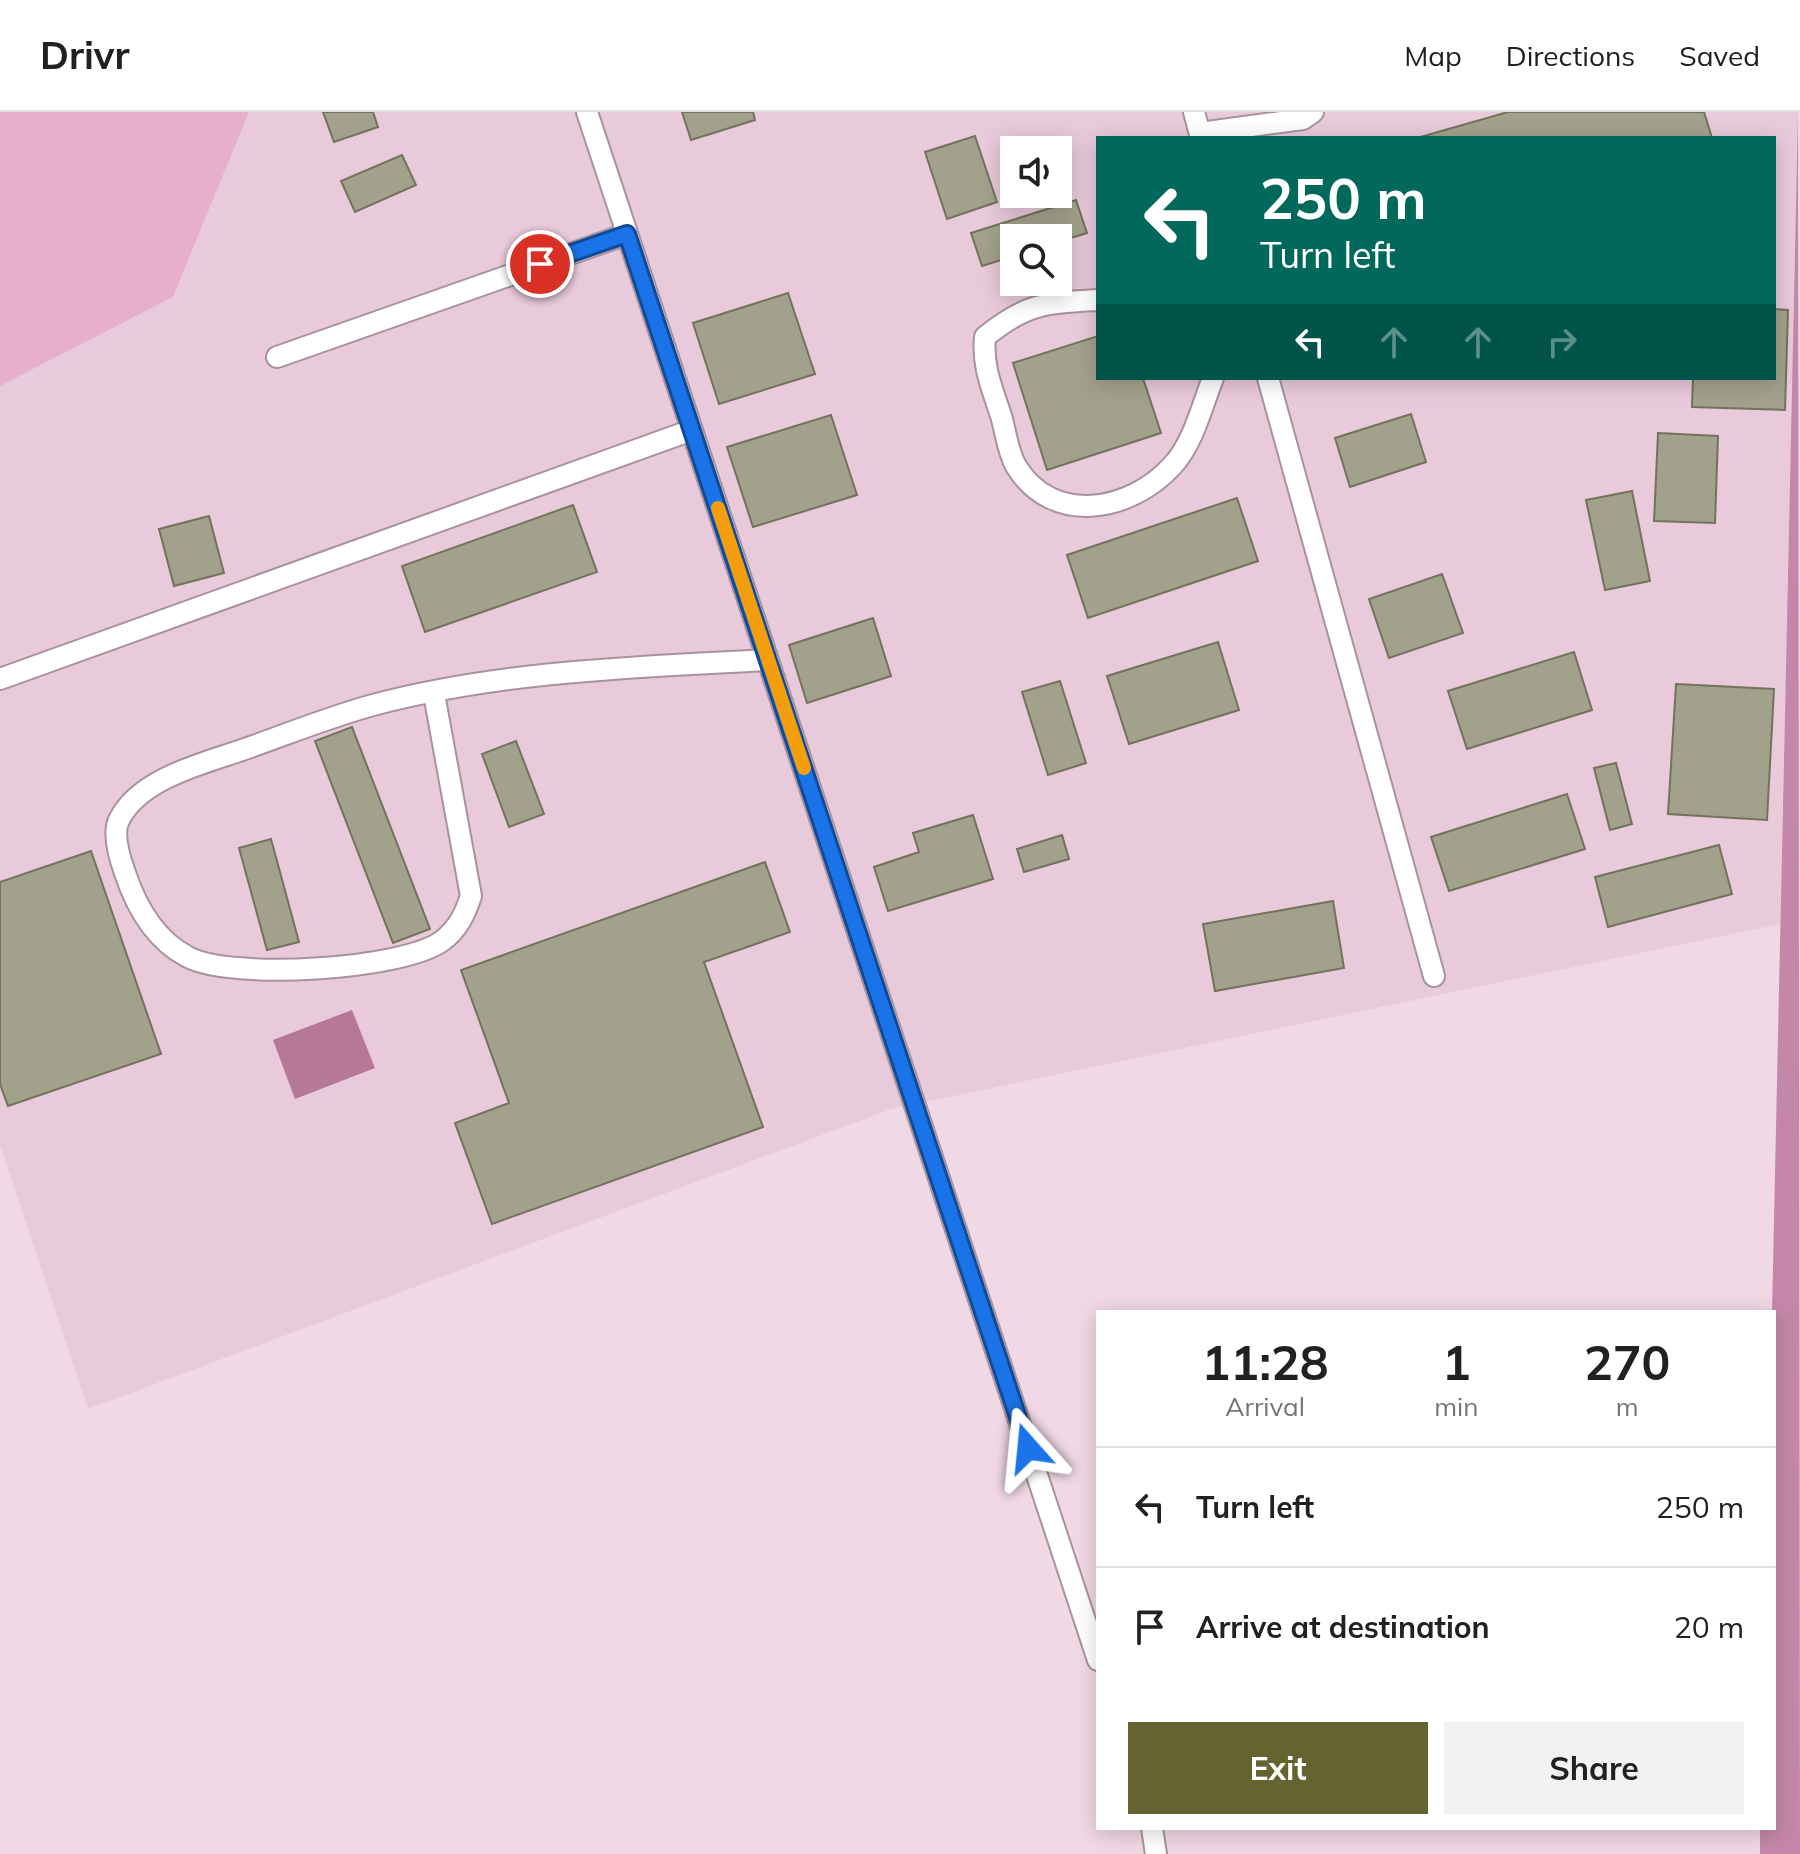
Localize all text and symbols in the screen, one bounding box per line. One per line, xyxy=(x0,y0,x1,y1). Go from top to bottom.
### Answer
text: Drivr xyxy=(40,31,129,79)
text: Map xyxy=(1404,38,1462,73)
text: Directions xyxy=(1506,38,1635,73)
text: Saved xyxy=(1679,38,1760,73)
map controls xyxy=(1000,136,1072,296)
button: sound xyxy=(1000,136,1072,208)
text: 250 m xyxy=(1260,163,1427,233)
icon: left xyxy=(1128,168,1232,272)
button: search xyxy=(1000,224,1072,296)
pin xyxy=(506,230,574,298)
text: Turn left xyxy=(1260,232,1396,277)
icon: arrive xyxy=(518,242,562,286)
icon: left xyxy=(1288,320,1332,364)
icon: ahead xyxy=(1372,320,1416,364)
icon: ahead xyxy=(1456,320,1500,364)
icon: right xyxy=(1540,320,1584,364)
text: 11:28 xyxy=(1202,1332,1329,1392)
text: 1 xyxy=(1442,1332,1471,1392)
text: 270 xyxy=(1584,1332,1670,1392)
text: Arrival xyxy=(1225,1390,1305,1423)
text: min xyxy=(1434,1390,1478,1423)
text: m xyxy=(1616,1390,1639,1423)
position arrow xyxy=(986,1406,1070,1490)
icon: left xyxy=(1128,1485,1172,1529)
text: Turn left xyxy=(1196,1488,1314,1526)
text: 250 m xyxy=(1656,1488,1744,1526)
icon: arrive xyxy=(1128,1605,1172,1649)
text: Arrive at destination xyxy=(1196,1608,1490,1646)
text: 20 m xyxy=(1674,1608,1744,1646)
button: Exit xyxy=(1128,1722,1428,1814)
button: Share xyxy=(1444,1722,1744,1814)

